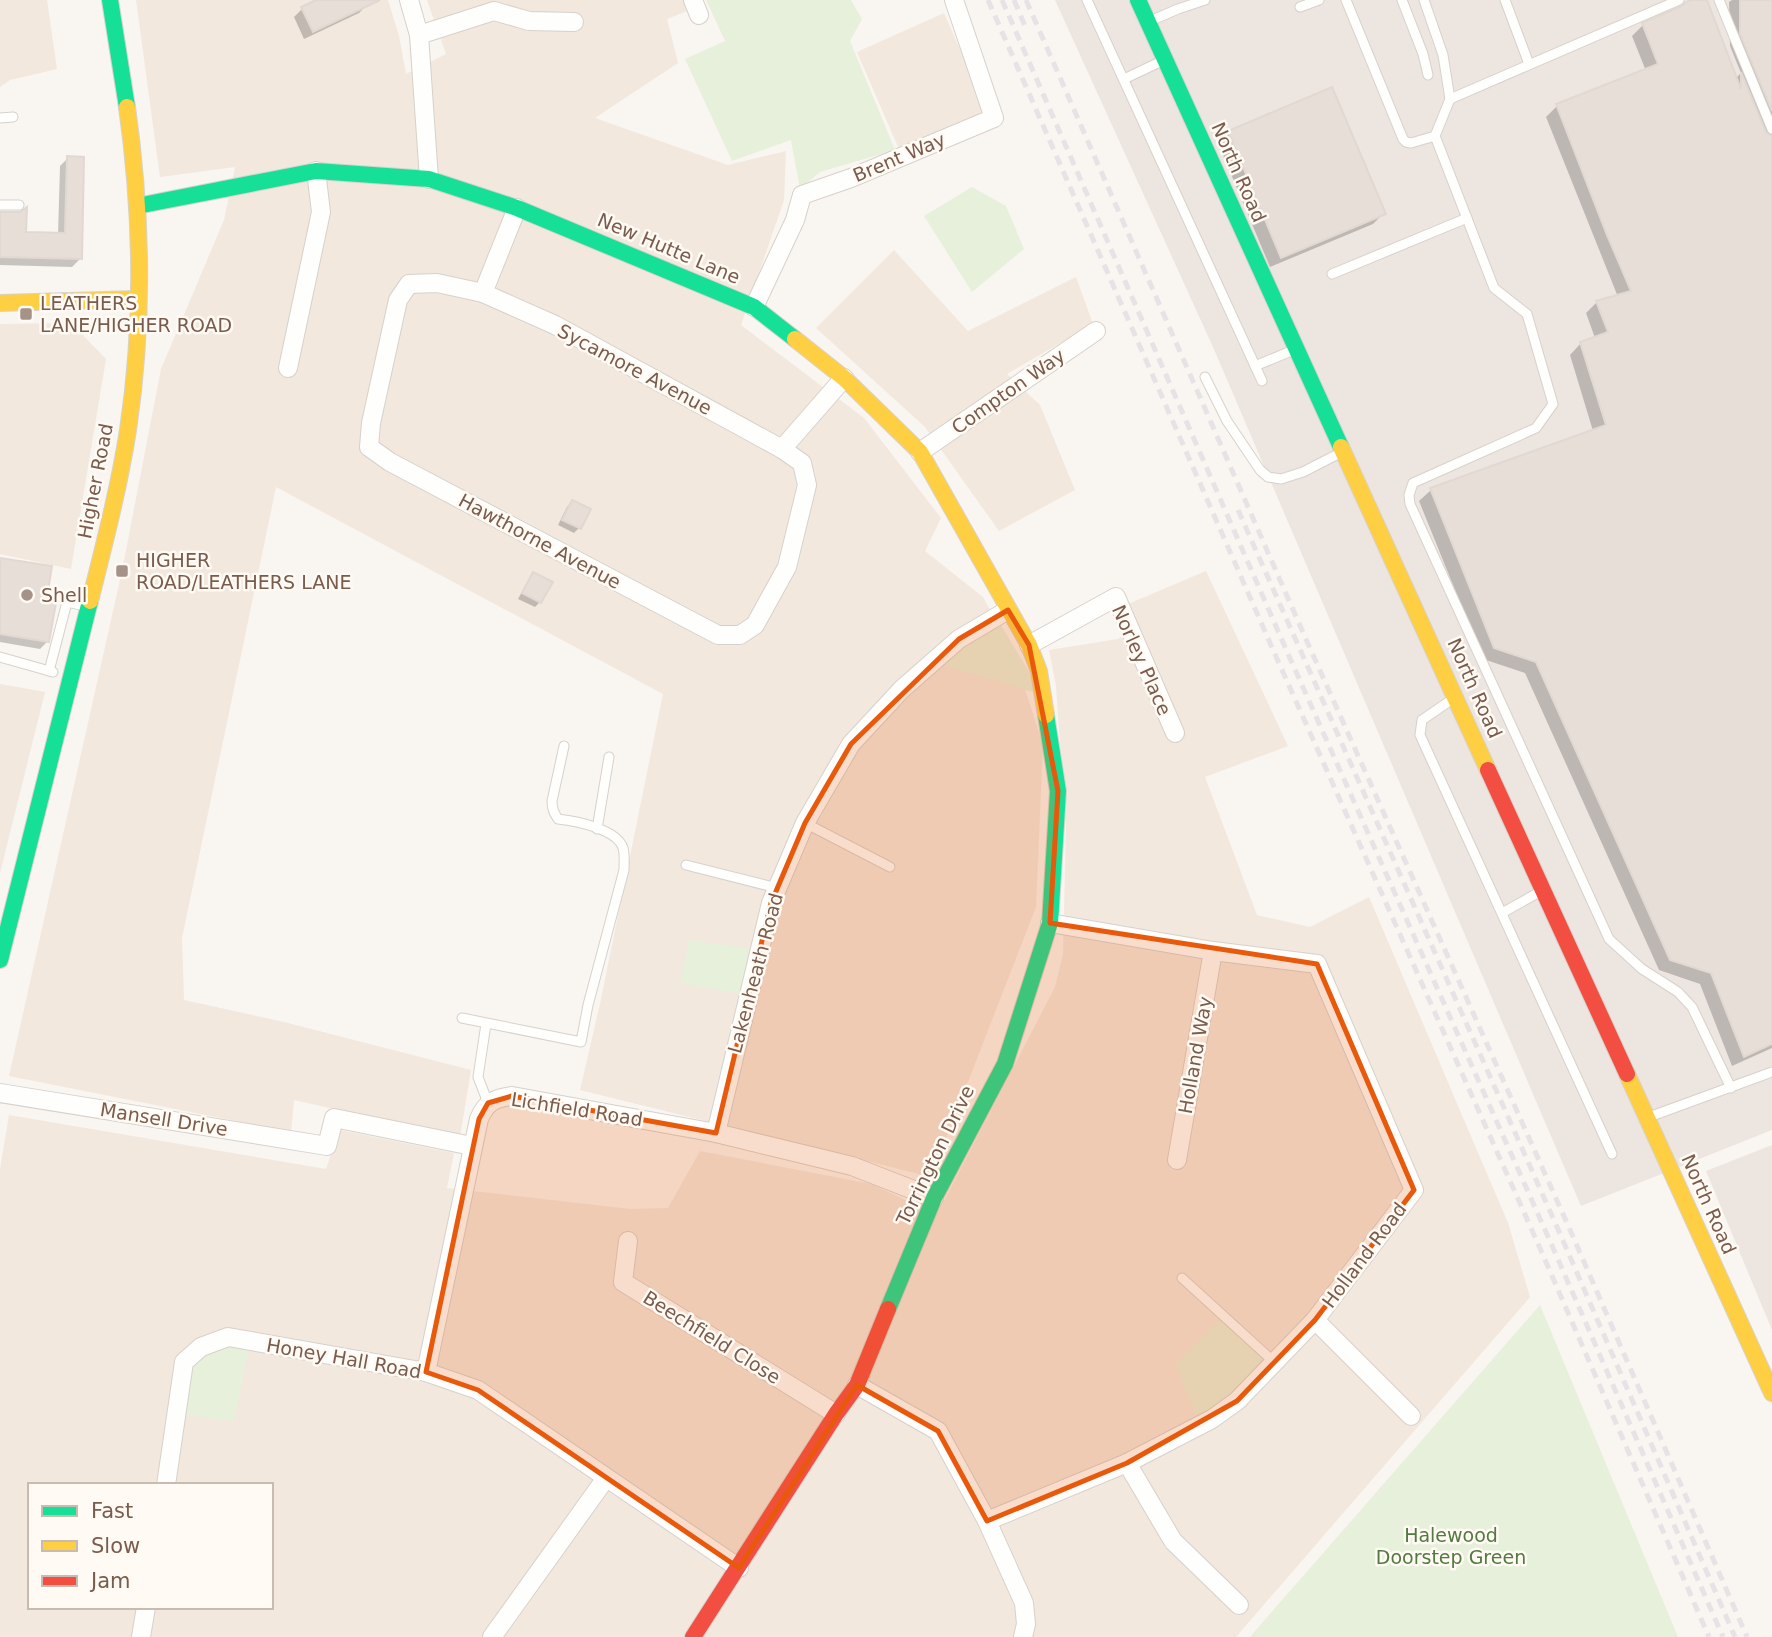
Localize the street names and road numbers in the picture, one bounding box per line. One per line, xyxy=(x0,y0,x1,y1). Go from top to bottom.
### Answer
street label: North Road xyxy=(1207,119,1271,225)
street label: Brent Way xyxy=(850,128,948,186)
street label: New Hutte Lane xyxy=(595,208,743,288)
street label: Sycamore Avenue xyxy=(554,319,716,419)
street label: Compton Way xyxy=(947,344,1069,438)
street label: Higher Road xyxy=(73,422,117,540)
street label: Hawthorne Avenue xyxy=(455,489,625,593)
street label: Norley Place xyxy=(1108,601,1176,719)
street label: North Road xyxy=(1443,635,1507,741)
street label: Lakenheath Road xyxy=(723,891,787,1055)
street label: Holland Way xyxy=(1174,995,1216,1115)
street label: Torrington Drive xyxy=(891,1082,978,1229)
street label: Lichfield Road xyxy=(510,1088,644,1130)
street label: Mansell Drive xyxy=(99,1098,229,1140)
street label: North Road xyxy=(1677,1151,1741,1257)
street label: Holland Road xyxy=(1317,1198,1411,1312)
street label: Beechfield Close xyxy=(639,1286,785,1388)
street label: Honey Hall Road xyxy=(265,1334,423,1382)

